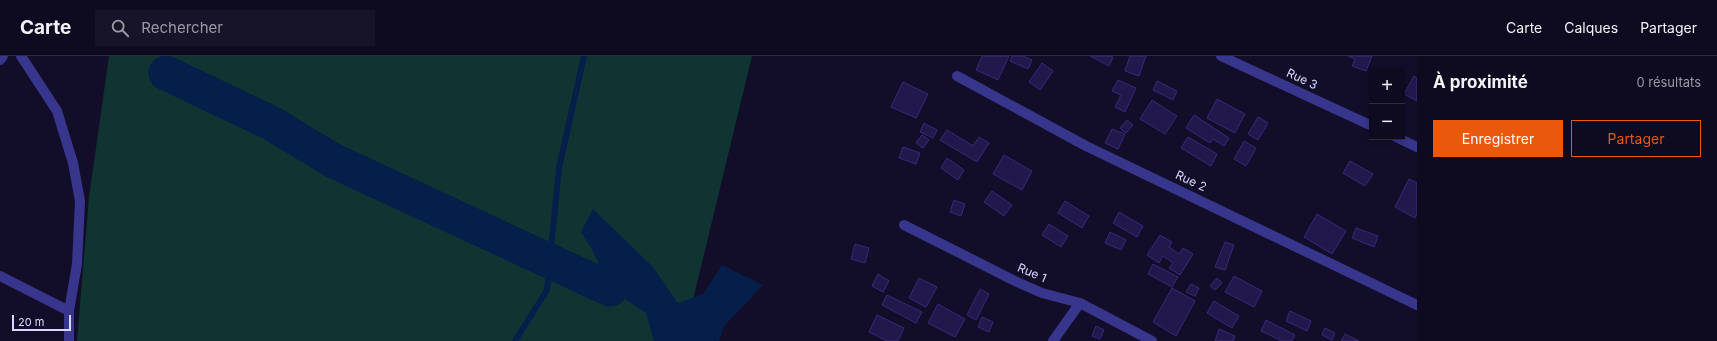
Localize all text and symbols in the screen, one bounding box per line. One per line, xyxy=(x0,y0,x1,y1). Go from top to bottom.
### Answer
search box xyxy=(95,10,375,46)
text: Carte xyxy=(20,16,71,39)
icon: search xyxy=(109,17,131,39)
text: Rechercher xyxy=(141,18,223,37)
text: Carte xyxy=(1506,19,1542,36)
text: Calques xyxy=(1564,19,1618,36)
text: Partager xyxy=(1640,19,1697,36)
street label: Rue 3 xyxy=(1284,65,1320,92)
map controls xyxy=(1369,68,1405,140)
button: + xyxy=(1369,68,1405,104)
text: À proximité xyxy=(1433,72,1528,92)
text: 0 résultats xyxy=(1636,74,1701,90)
button: − xyxy=(1369,104,1405,140)
button: Enregistrer xyxy=(1433,120,1563,157)
button: Partager xyxy=(1571,120,1701,157)
street label: Rue 2 xyxy=(1173,167,1209,194)
street label: Rue 1 xyxy=(1015,260,1049,285)
scale bar xyxy=(12,313,71,332)
text: 20 m xyxy=(18,315,44,329)

